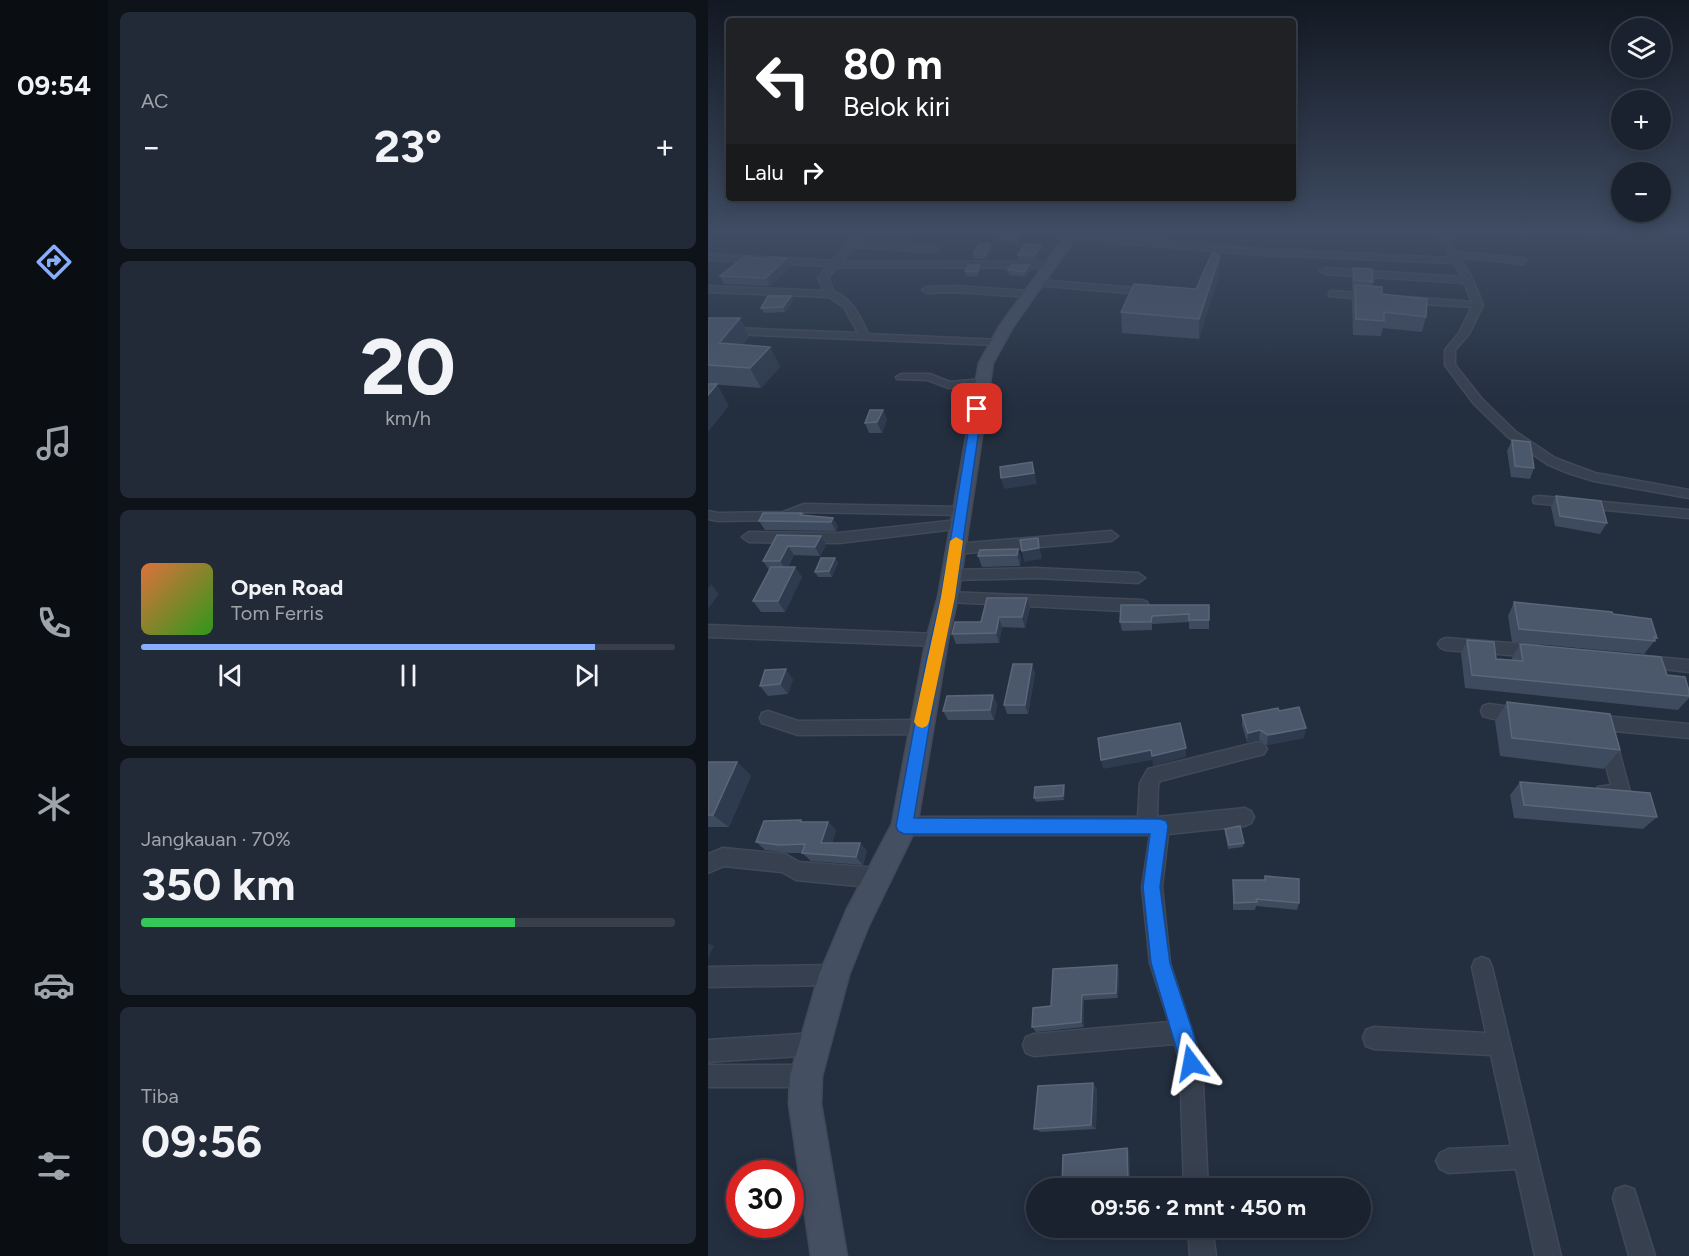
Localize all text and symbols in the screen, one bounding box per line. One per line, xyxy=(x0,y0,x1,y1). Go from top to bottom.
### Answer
map controls xyxy=(1611,18,1671,222)
button: layers xyxy=(1611,18,1671,78)
text: 80 m xyxy=(843,39,943,90)
icon: left xyxy=(744,42,822,120)
text: 09:54 xyxy=(17,69,91,102)
text: AC xyxy=(141,89,169,113)
text: Belok kiri xyxy=(843,90,950,123)
button: + xyxy=(1611,90,1671,150)
text: 23° xyxy=(374,119,442,173)
text: − xyxy=(141,127,162,166)
text: + xyxy=(654,127,675,166)
icon: right xyxy=(796,156,829,189)
text: Lalu xyxy=(744,159,784,186)
button: − xyxy=(1611,162,1671,222)
icon: directions xyxy=(33,241,75,283)
text: 20 xyxy=(360,320,456,414)
pin xyxy=(951,383,1002,434)
icon: arrive xyxy=(960,392,993,425)
text: km/h xyxy=(385,406,431,430)
icon: music xyxy=(33,422,75,464)
text: Open Road xyxy=(231,574,343,601)
text: Tom Ferris xyxy=(231,601,324,625)
icon: phone xyxy=(33,602,75,644)
icon: previous xyxy=(214,659,247,692)
icon: pause xyxy=(392,659,425,692)
icon: next xyxy=(570,659,603,692)
icon: climate xyxy=(33,783,75,825)
text: Jangkauan · 70% xyxy=(141,827,291,851)
text: 350 km xyxy=(141,857,296,911)
icon: car xyxy=(33,964,75,1006)
position arrow xyxy=(1159,1031,1223,1095)
text: Tiba xyxy=(141,1084,179,1108)
text: 09:56 xyxy=(141,1114,262,1168)
icon: filters xyxy=(33,1145,75,1187)
speed limit sign: 30 xyxy=(726,1160,804,1238)
text: 09:56 · 2 mnt · 450 m xyxy=(1091,1194,1306,1221)

